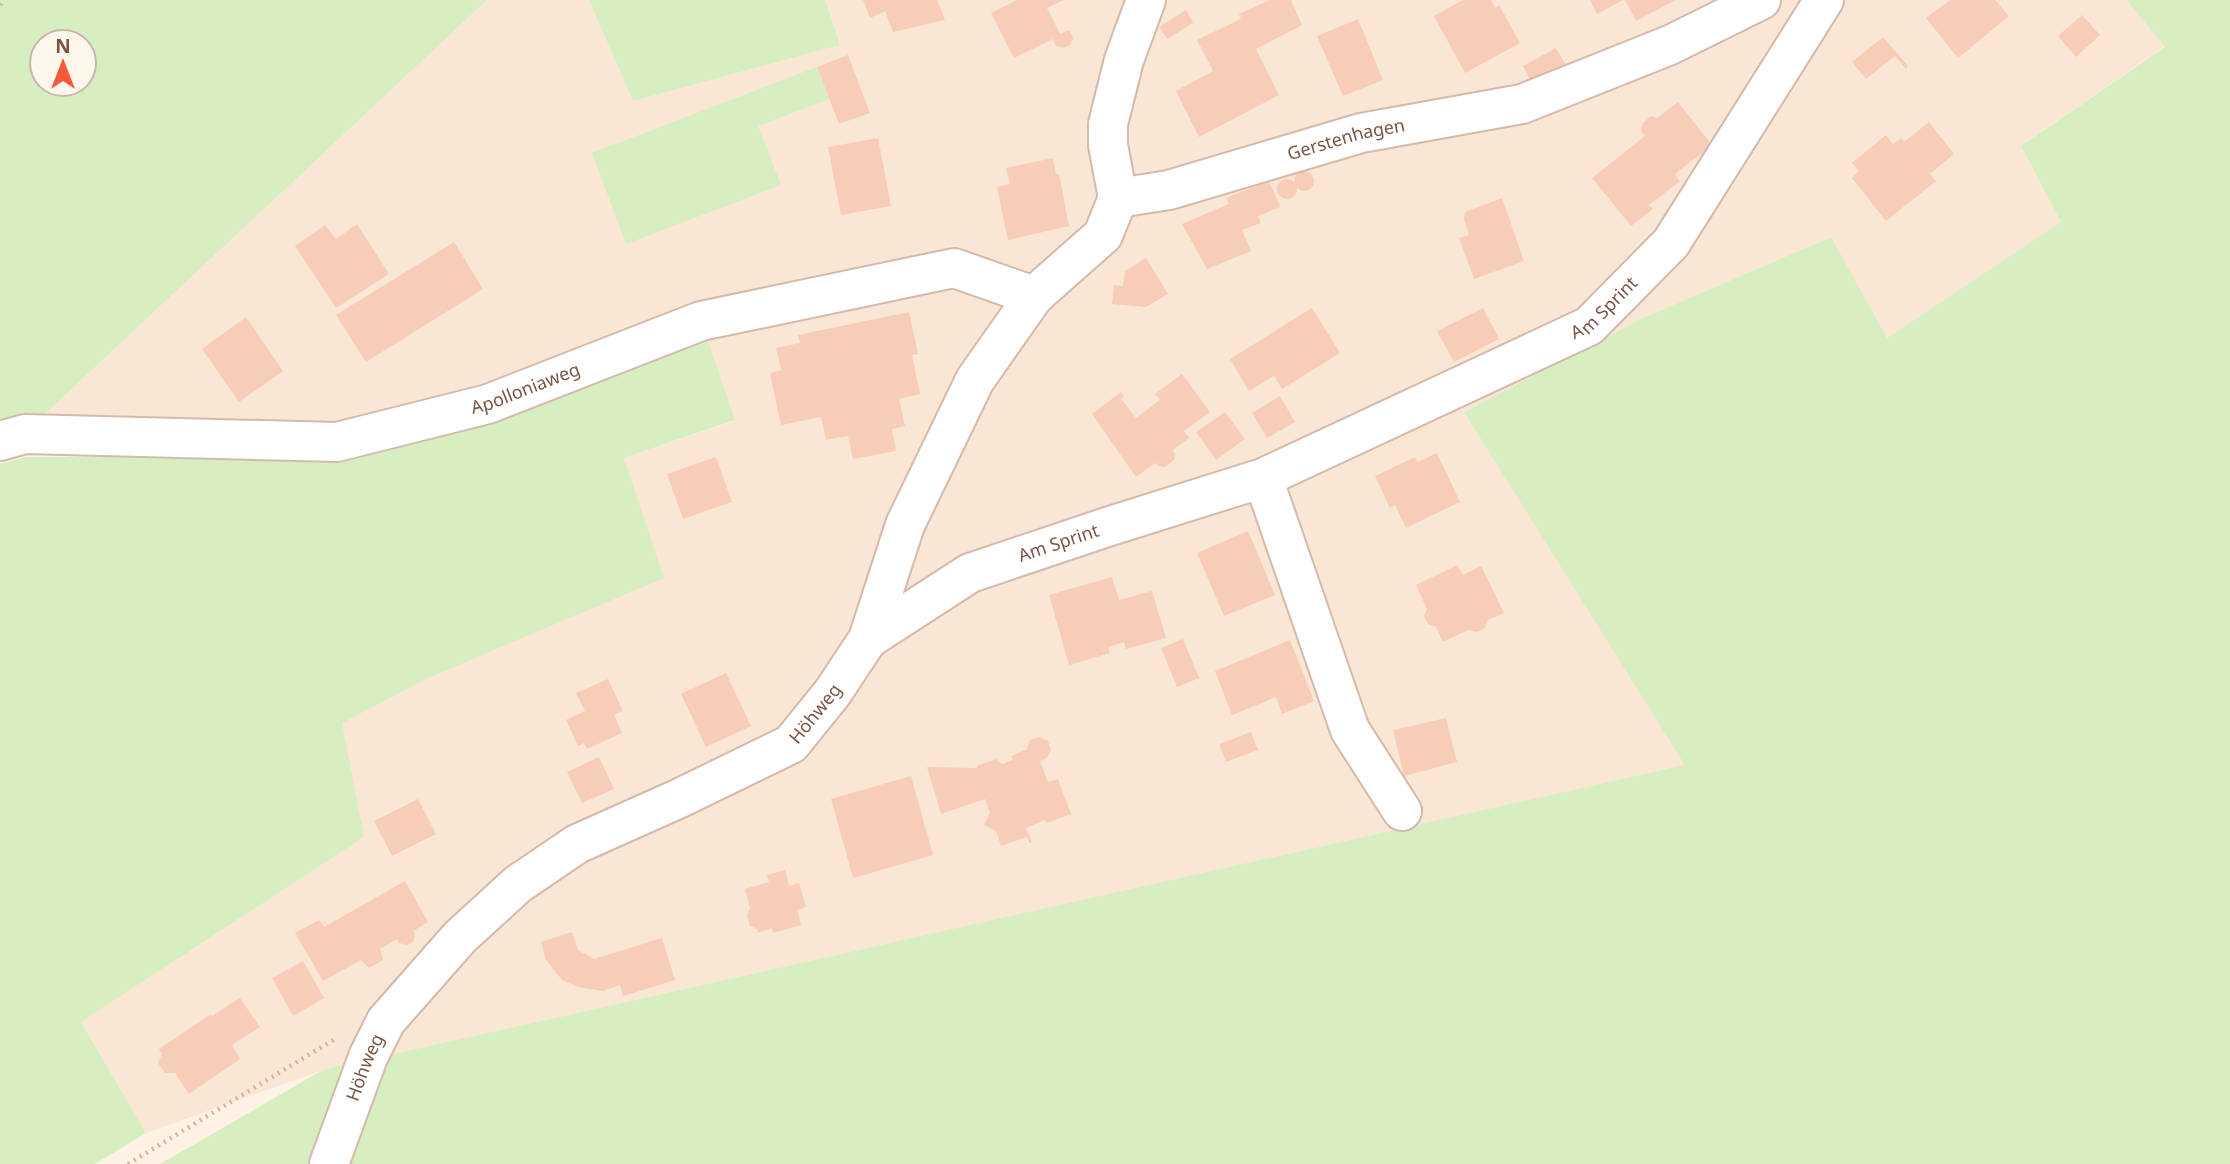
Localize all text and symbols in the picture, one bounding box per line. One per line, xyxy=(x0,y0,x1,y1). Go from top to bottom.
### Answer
north arrow xyxy=(28,28,98,98)
text: N xyxy=(55,33,71,59)
street label: Gerstenhagen xyxy=(1284,112,1407,165)
street label: Am Sprint xyxy=(1566,271,1643,344)
street label: Apolloniaweg xyxy=(468,356,583,419)
street label: Am Sprint xyxy=(1015,517,1102,567)
street label: Höhweg xyxy=(783,679,846,748)
street label: Höhweg xyxy=(340,1029,389,1104)

